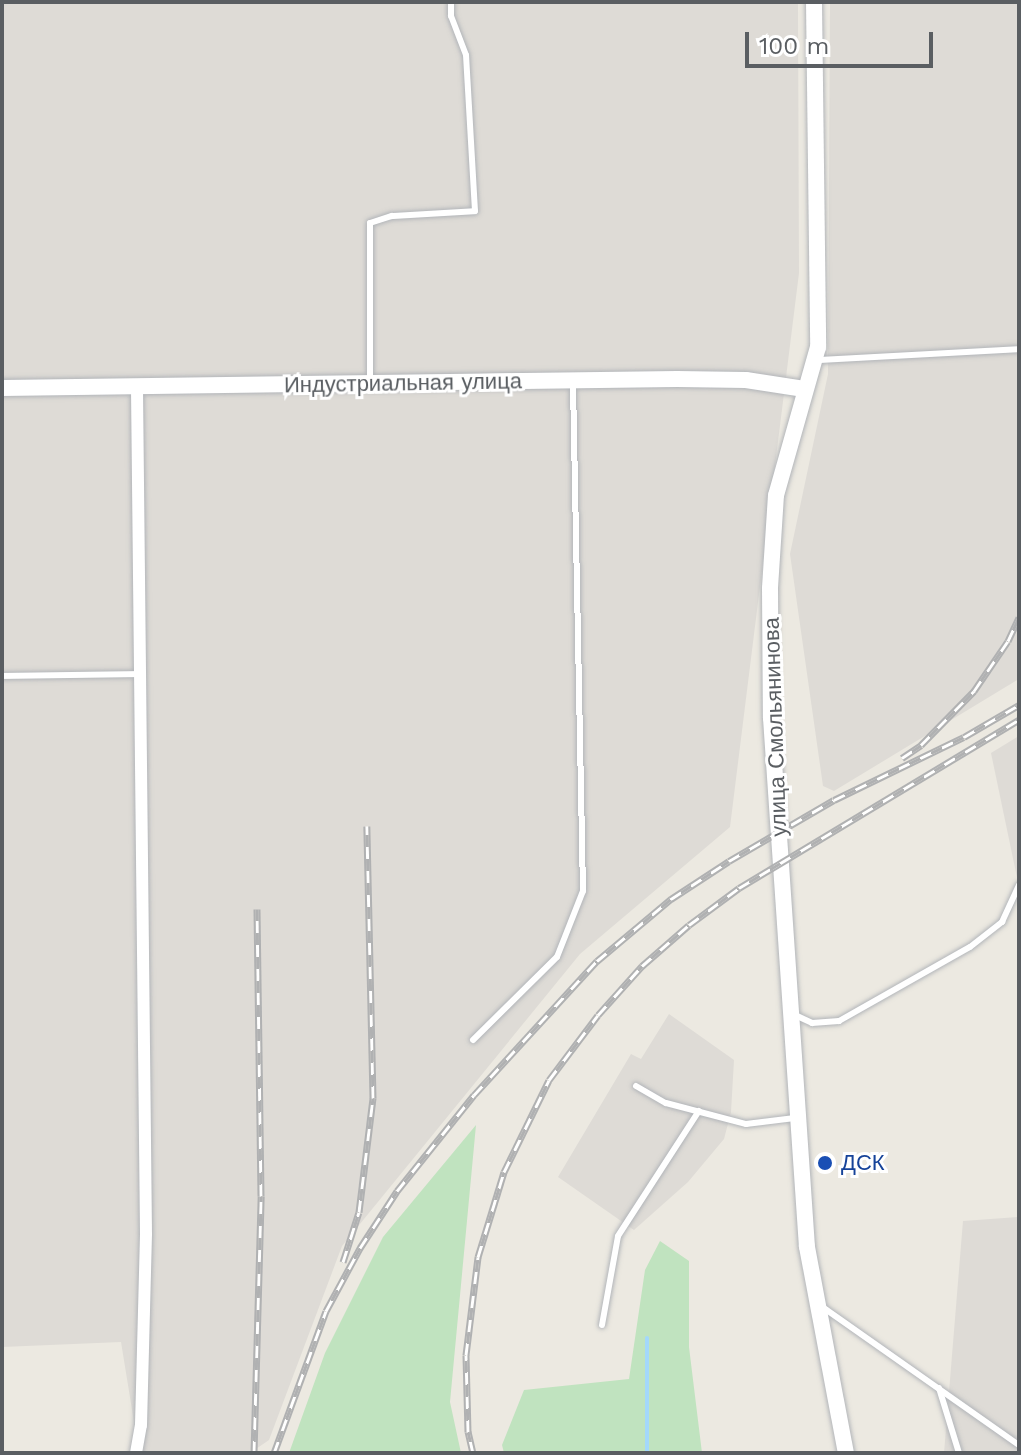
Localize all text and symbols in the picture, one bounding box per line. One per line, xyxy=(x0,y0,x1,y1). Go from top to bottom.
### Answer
scale bar xyxy=(749,16,937,66)
text: 100 m xyxy=(759,32,829,60)
street label: Индустриальная улица xyxy=(284,368,522,398)
street label: улица Смольянинова xyxy=(758,617,792,837)
place label: ДСК xyxy=(841,1150,885,1176)
marker: ДСК xyxy=(816,1154,834,1172)

